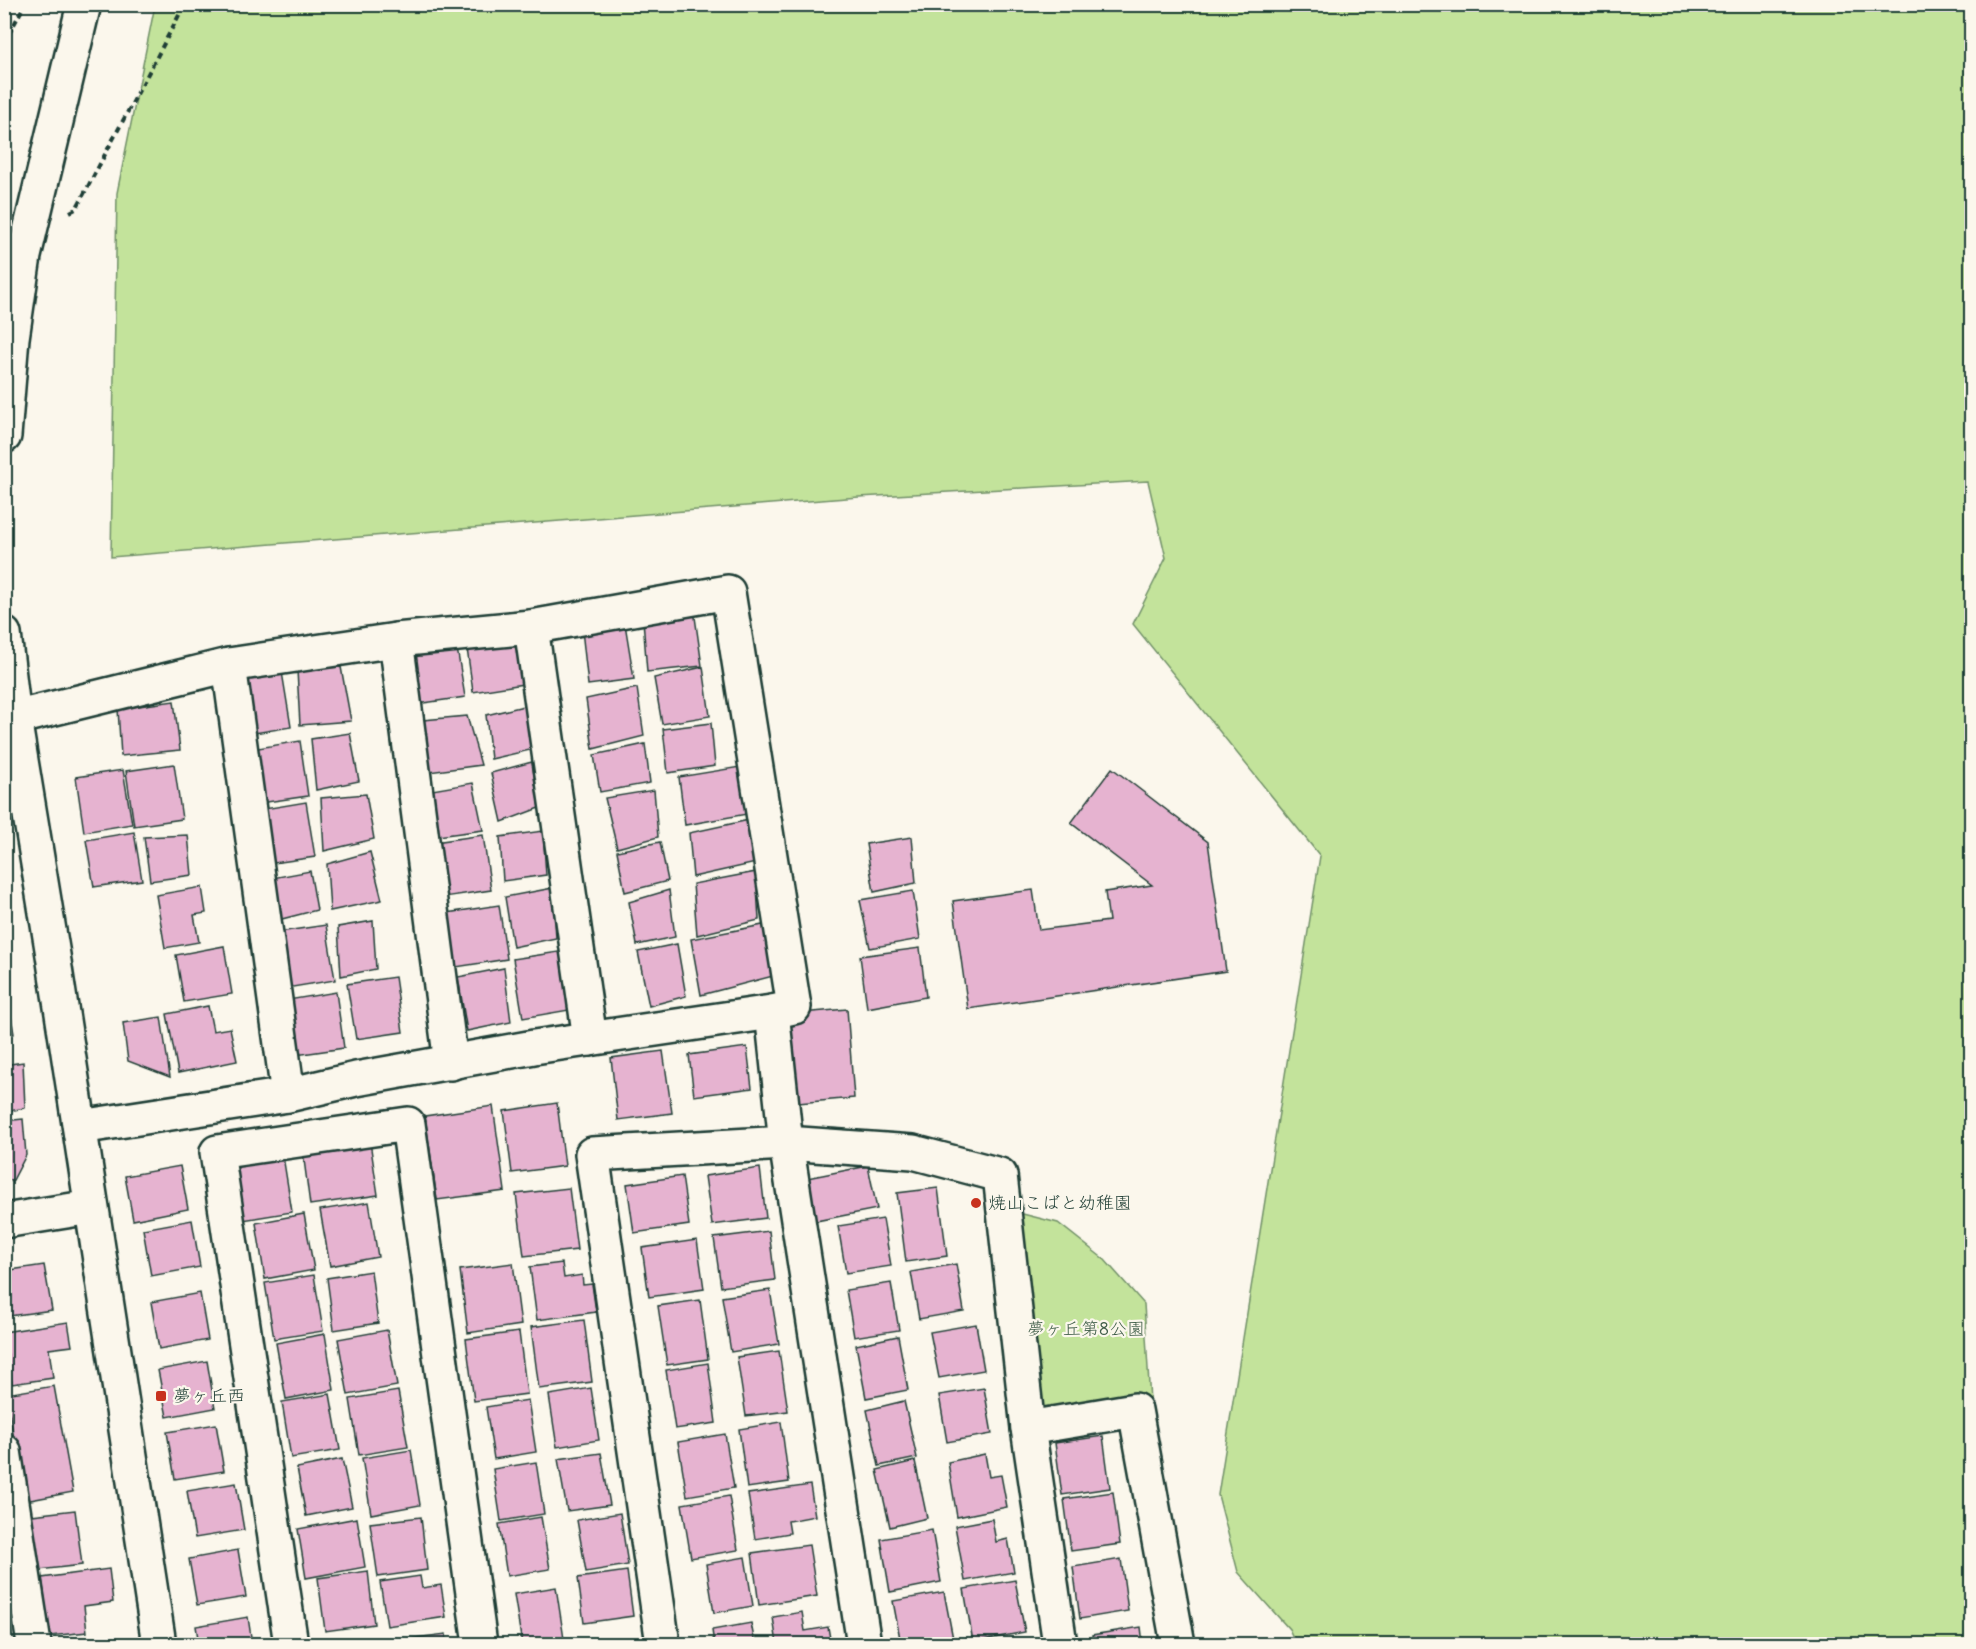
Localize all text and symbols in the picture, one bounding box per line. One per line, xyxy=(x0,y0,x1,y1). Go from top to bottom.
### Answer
place label: 焼山こばと幼稚園 xyxy=(988,1191,1132,1214)
marker: 焼山こばと幼稚園 xyxy=(969,1196,983,1210)
park label: 夢ヶ丘第8公園 xyxy=(1027,1317,1145,1340)
place label: 夢ヶ丘西 xyxy=(173,1384,245,1407)
marker: 夢ヶ丘西 xyxy=(154,1389,168,1403)

